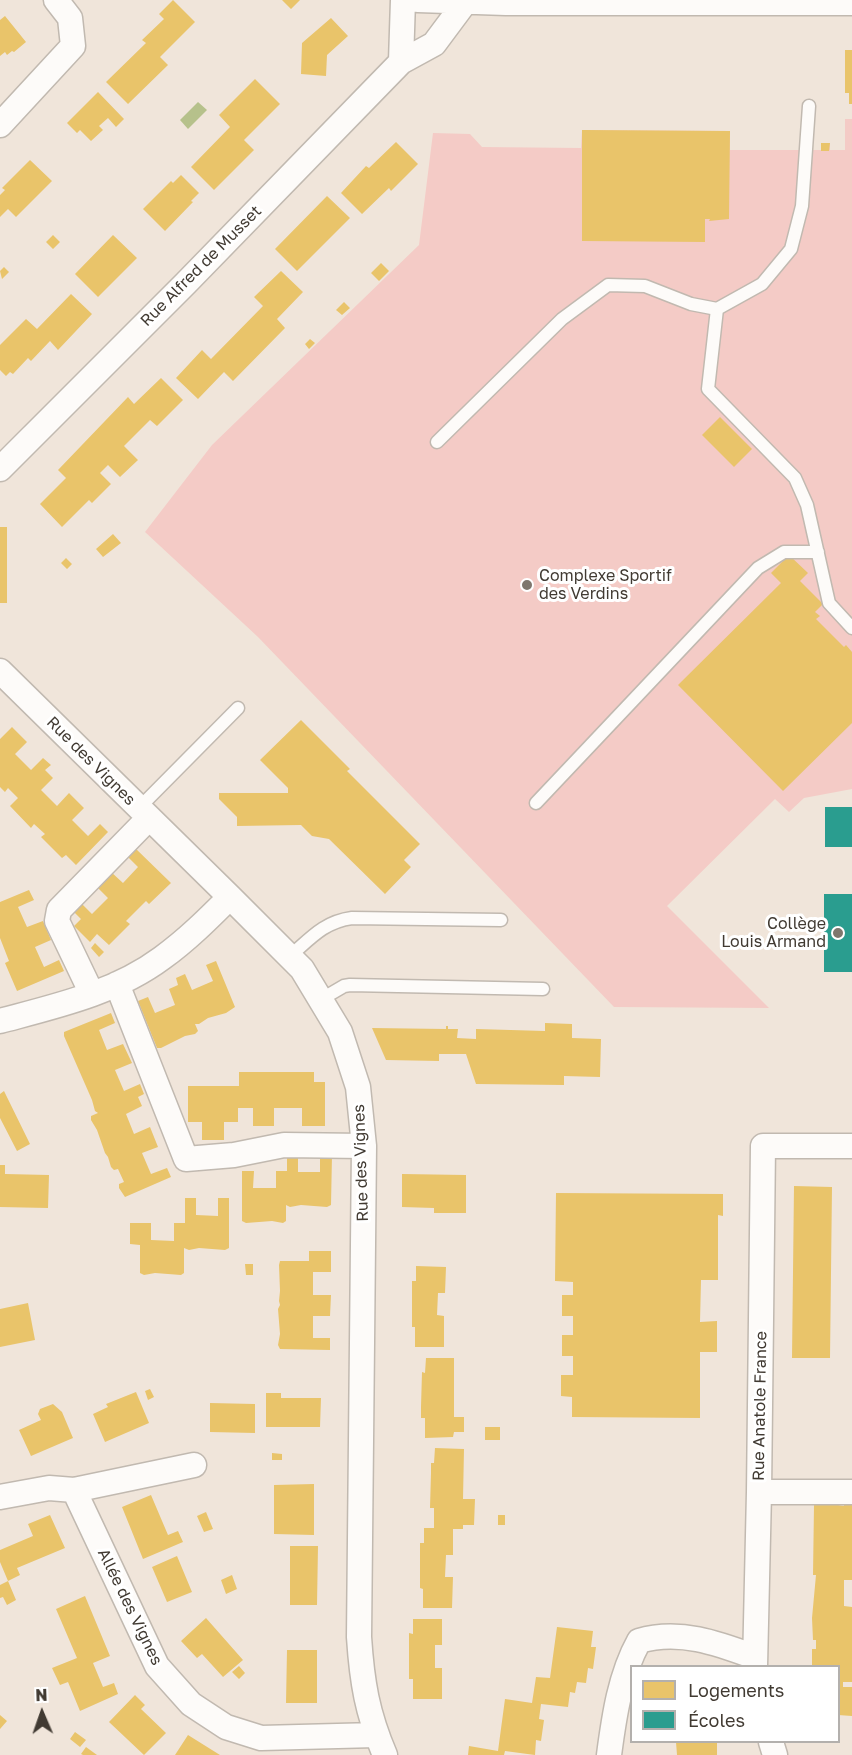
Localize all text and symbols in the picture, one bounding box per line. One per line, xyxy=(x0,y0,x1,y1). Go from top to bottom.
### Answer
street label: Rue Alfred de Musset xyxy=(137,202,265,330)
place label: Complexe Sportif des Verdins xyxy=(539,566,672,604)
marker: Complexe Sportif des Verdins xyxy=(520,578,534,592)
street label: Rue des Vignes xyxy=(43,713,139,809)
place label: Collège Louis Armand xyxy=(721,914,826,952)
marker: Collège Louis Armand xyxy=(831,926,845,940)
street label: Rue des Vignes xyxy=(349,1104,373,1222)
street label: Rue Anatole France xyxy=(749,1331,771,1481)
street label: Allée des Vignes xyxy=(94,1546,166,1668)
legend xyxy=(630,1665,840,1743)
text: Logements xyxy=(688,1679,784,1701)
north arrow xyxy=(12,1683,72,1743)
text: N xyxy=(35,1685,48,1705)
text: Écoles xyxy=(688,1709,745,1731)

